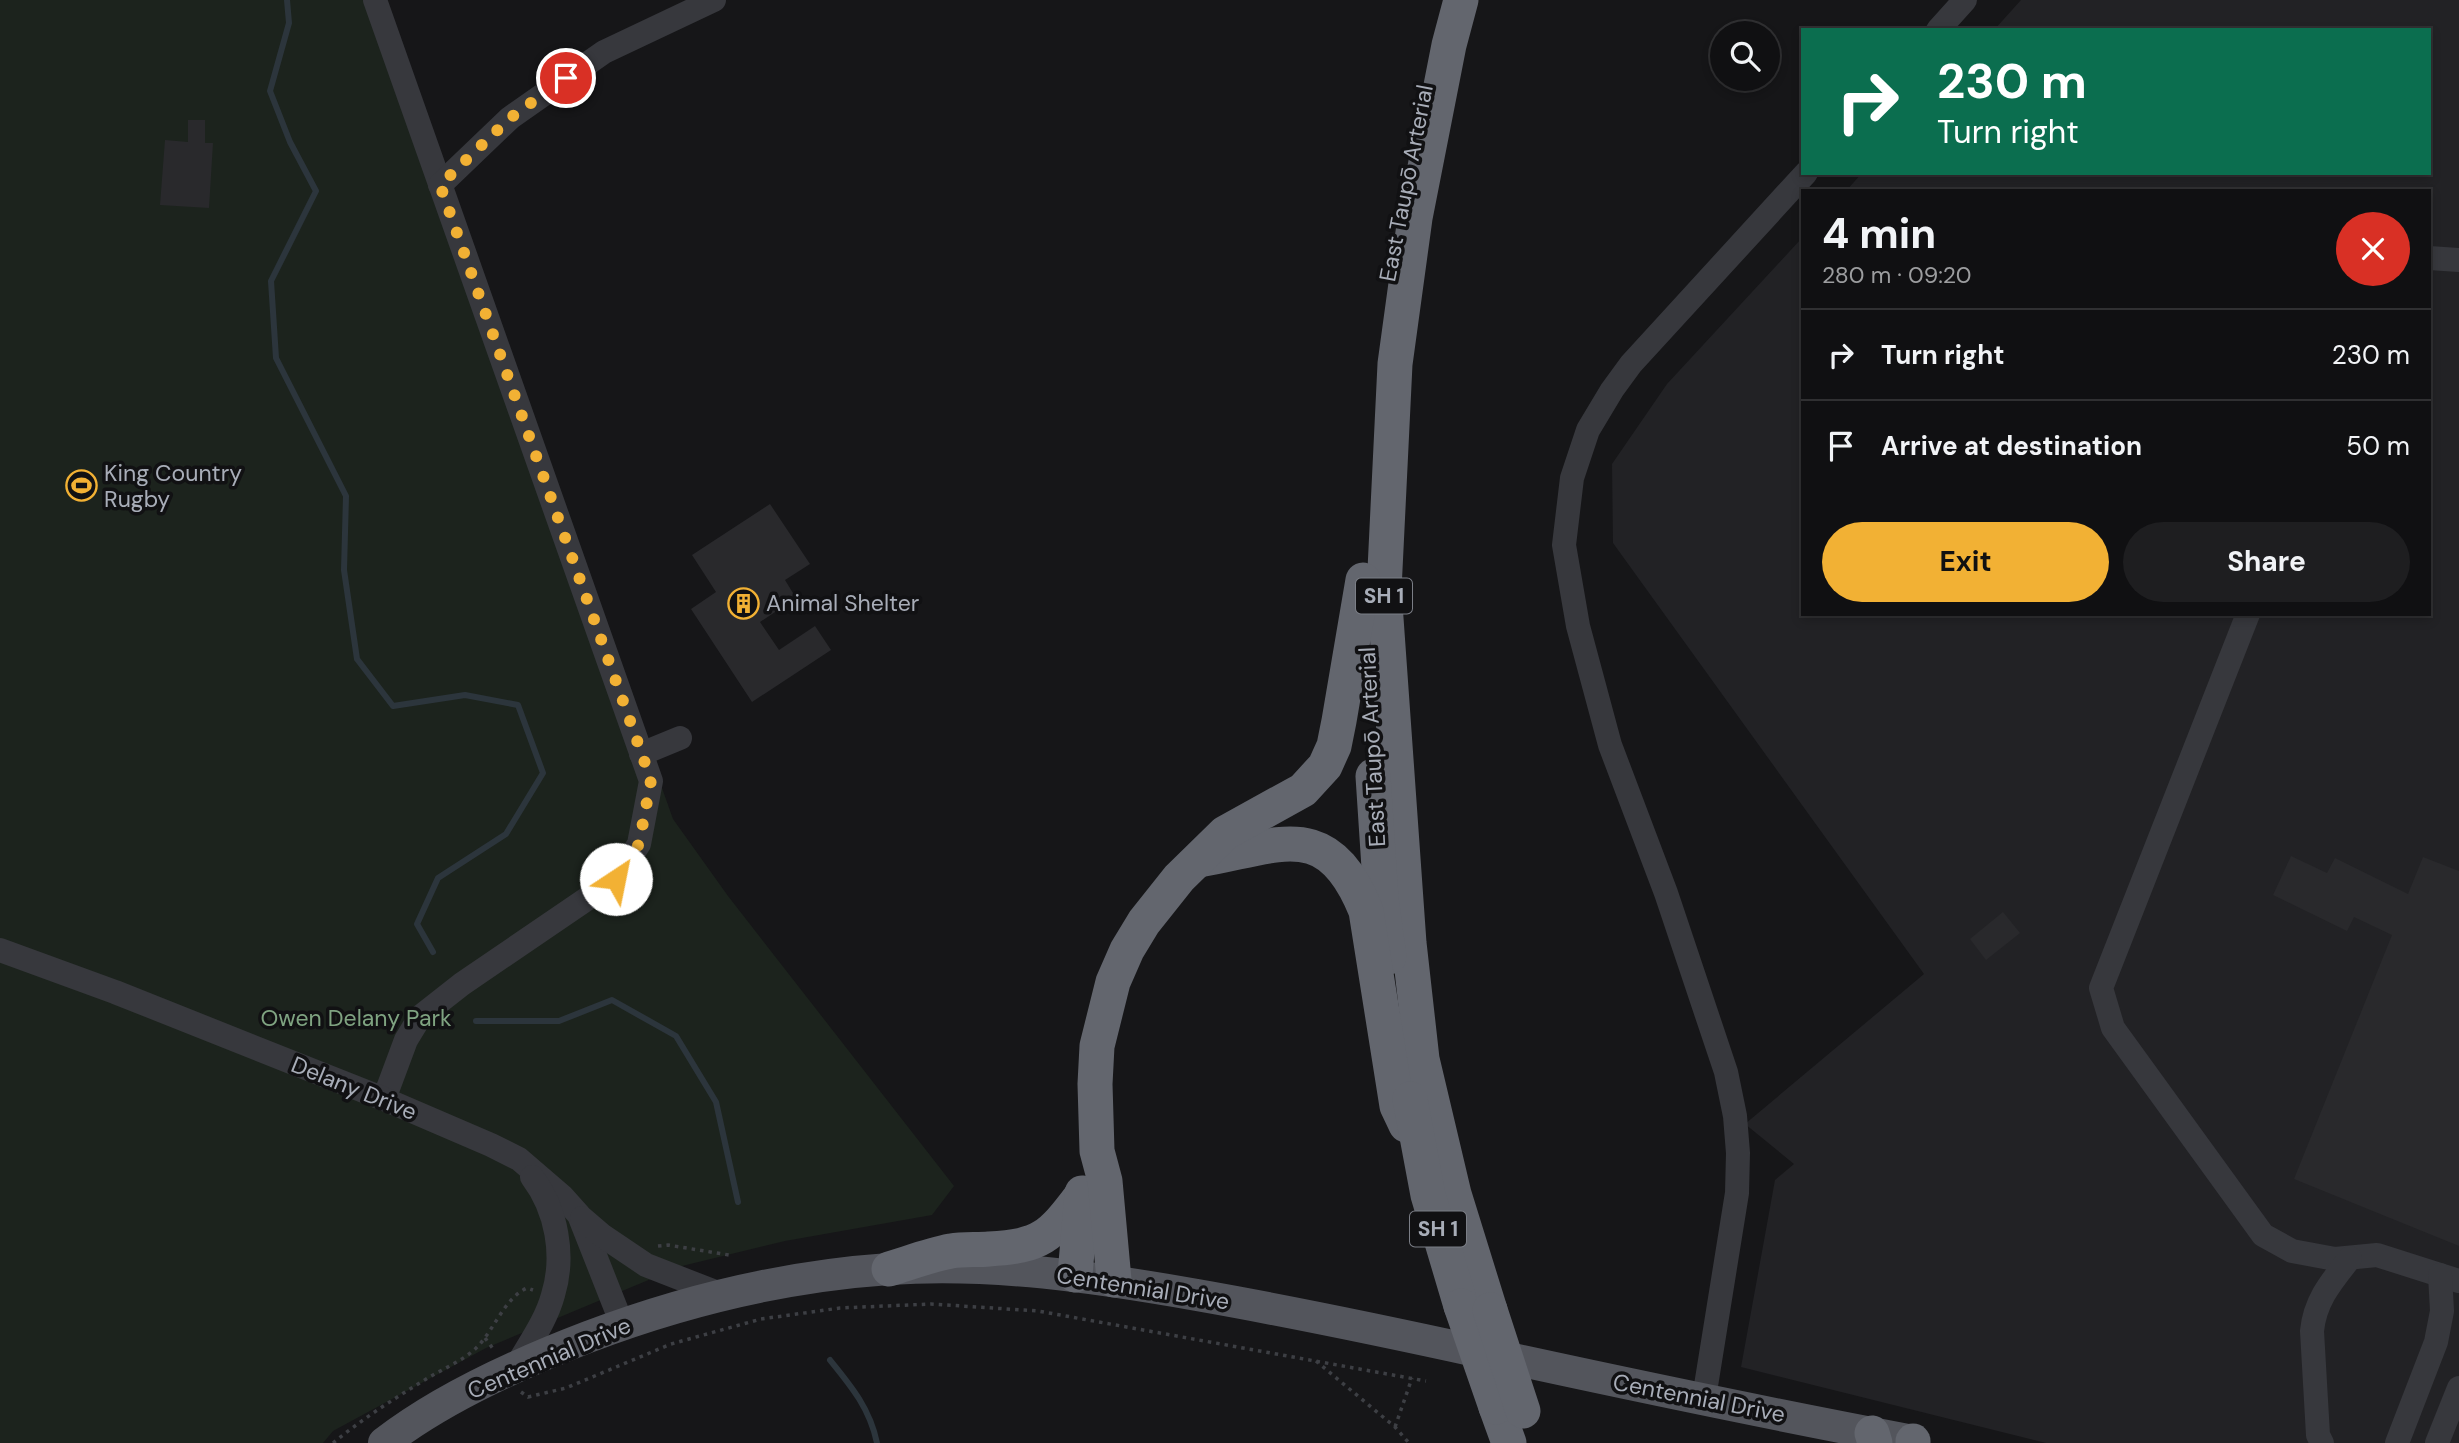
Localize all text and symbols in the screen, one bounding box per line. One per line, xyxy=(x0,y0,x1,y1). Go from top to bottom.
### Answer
map controls xyxy=(1710,21,1780,91)
button: search xyxy=(1710,21,1780,91)
pin xyxy=(536,48,596,108)
text: 230 m xyxy=(1937,49,2087,113)
icon: right xyxy=(1822,56,1913,147)
icon: arrive xyxy=(547,59,585,97)
street label: East Taupō Arterial xyxy=(1372,82,1440,284)
text: Turn right xyxy=(1937,111,2079,153)
text: 4 min xyxy=(1822,206,1936,261)
button: close xyxy=(2336,212,2410,286)
text: 280 m · 09:20 xyxy=(1822,260,1972,290)
icon: right xyxy=(1822,336,1860,374)
text: Turn right xyxy=(1881,338,2005,372)
text: 230 m xyxy=(2332,338,2410,372)
icon: arrive xyxy=(1822,427,1860,465)
text: Arrive at destination xyxy=(1881,429,2142,463)
text: 50 m xyxy=(2346,429,2410,463)
place label: King Country Rugby xyxy=(104,458,242,514)
sports icon: King Country Rugby xyxy=(64,469,98,503)
button: Exit xyxy=(1822,522,2109,602)
button: Share xyxy=(2123,522,2410,602)
road number: SH 1 xyxy=(1356,578,1412,614)
building icon: Animal Shelter xyxy=(726,586,760,620)
place label: Animal Shelter xyxy=(766,588,919,618)
street label: East Taupō Arterial xyxy=(1352,646,1392,848)
position arrow xyxy=(579,842,653,916)
park label: Owen Delany Park xyxy=(260,1003,452,1033)
street label: Delany Drive xyxy=(287,1049,421,1127)
road number: SH 1 xyxy=(1410,1212,1466,1246)
street label: Centennial Drive xyxy=(1054,1260,1232,1316)
street label: Centennial Drive xyxy=(463,1310,635,1406)
street label: Centennial Drive xyxy=(1610,1367,1788,1429)

